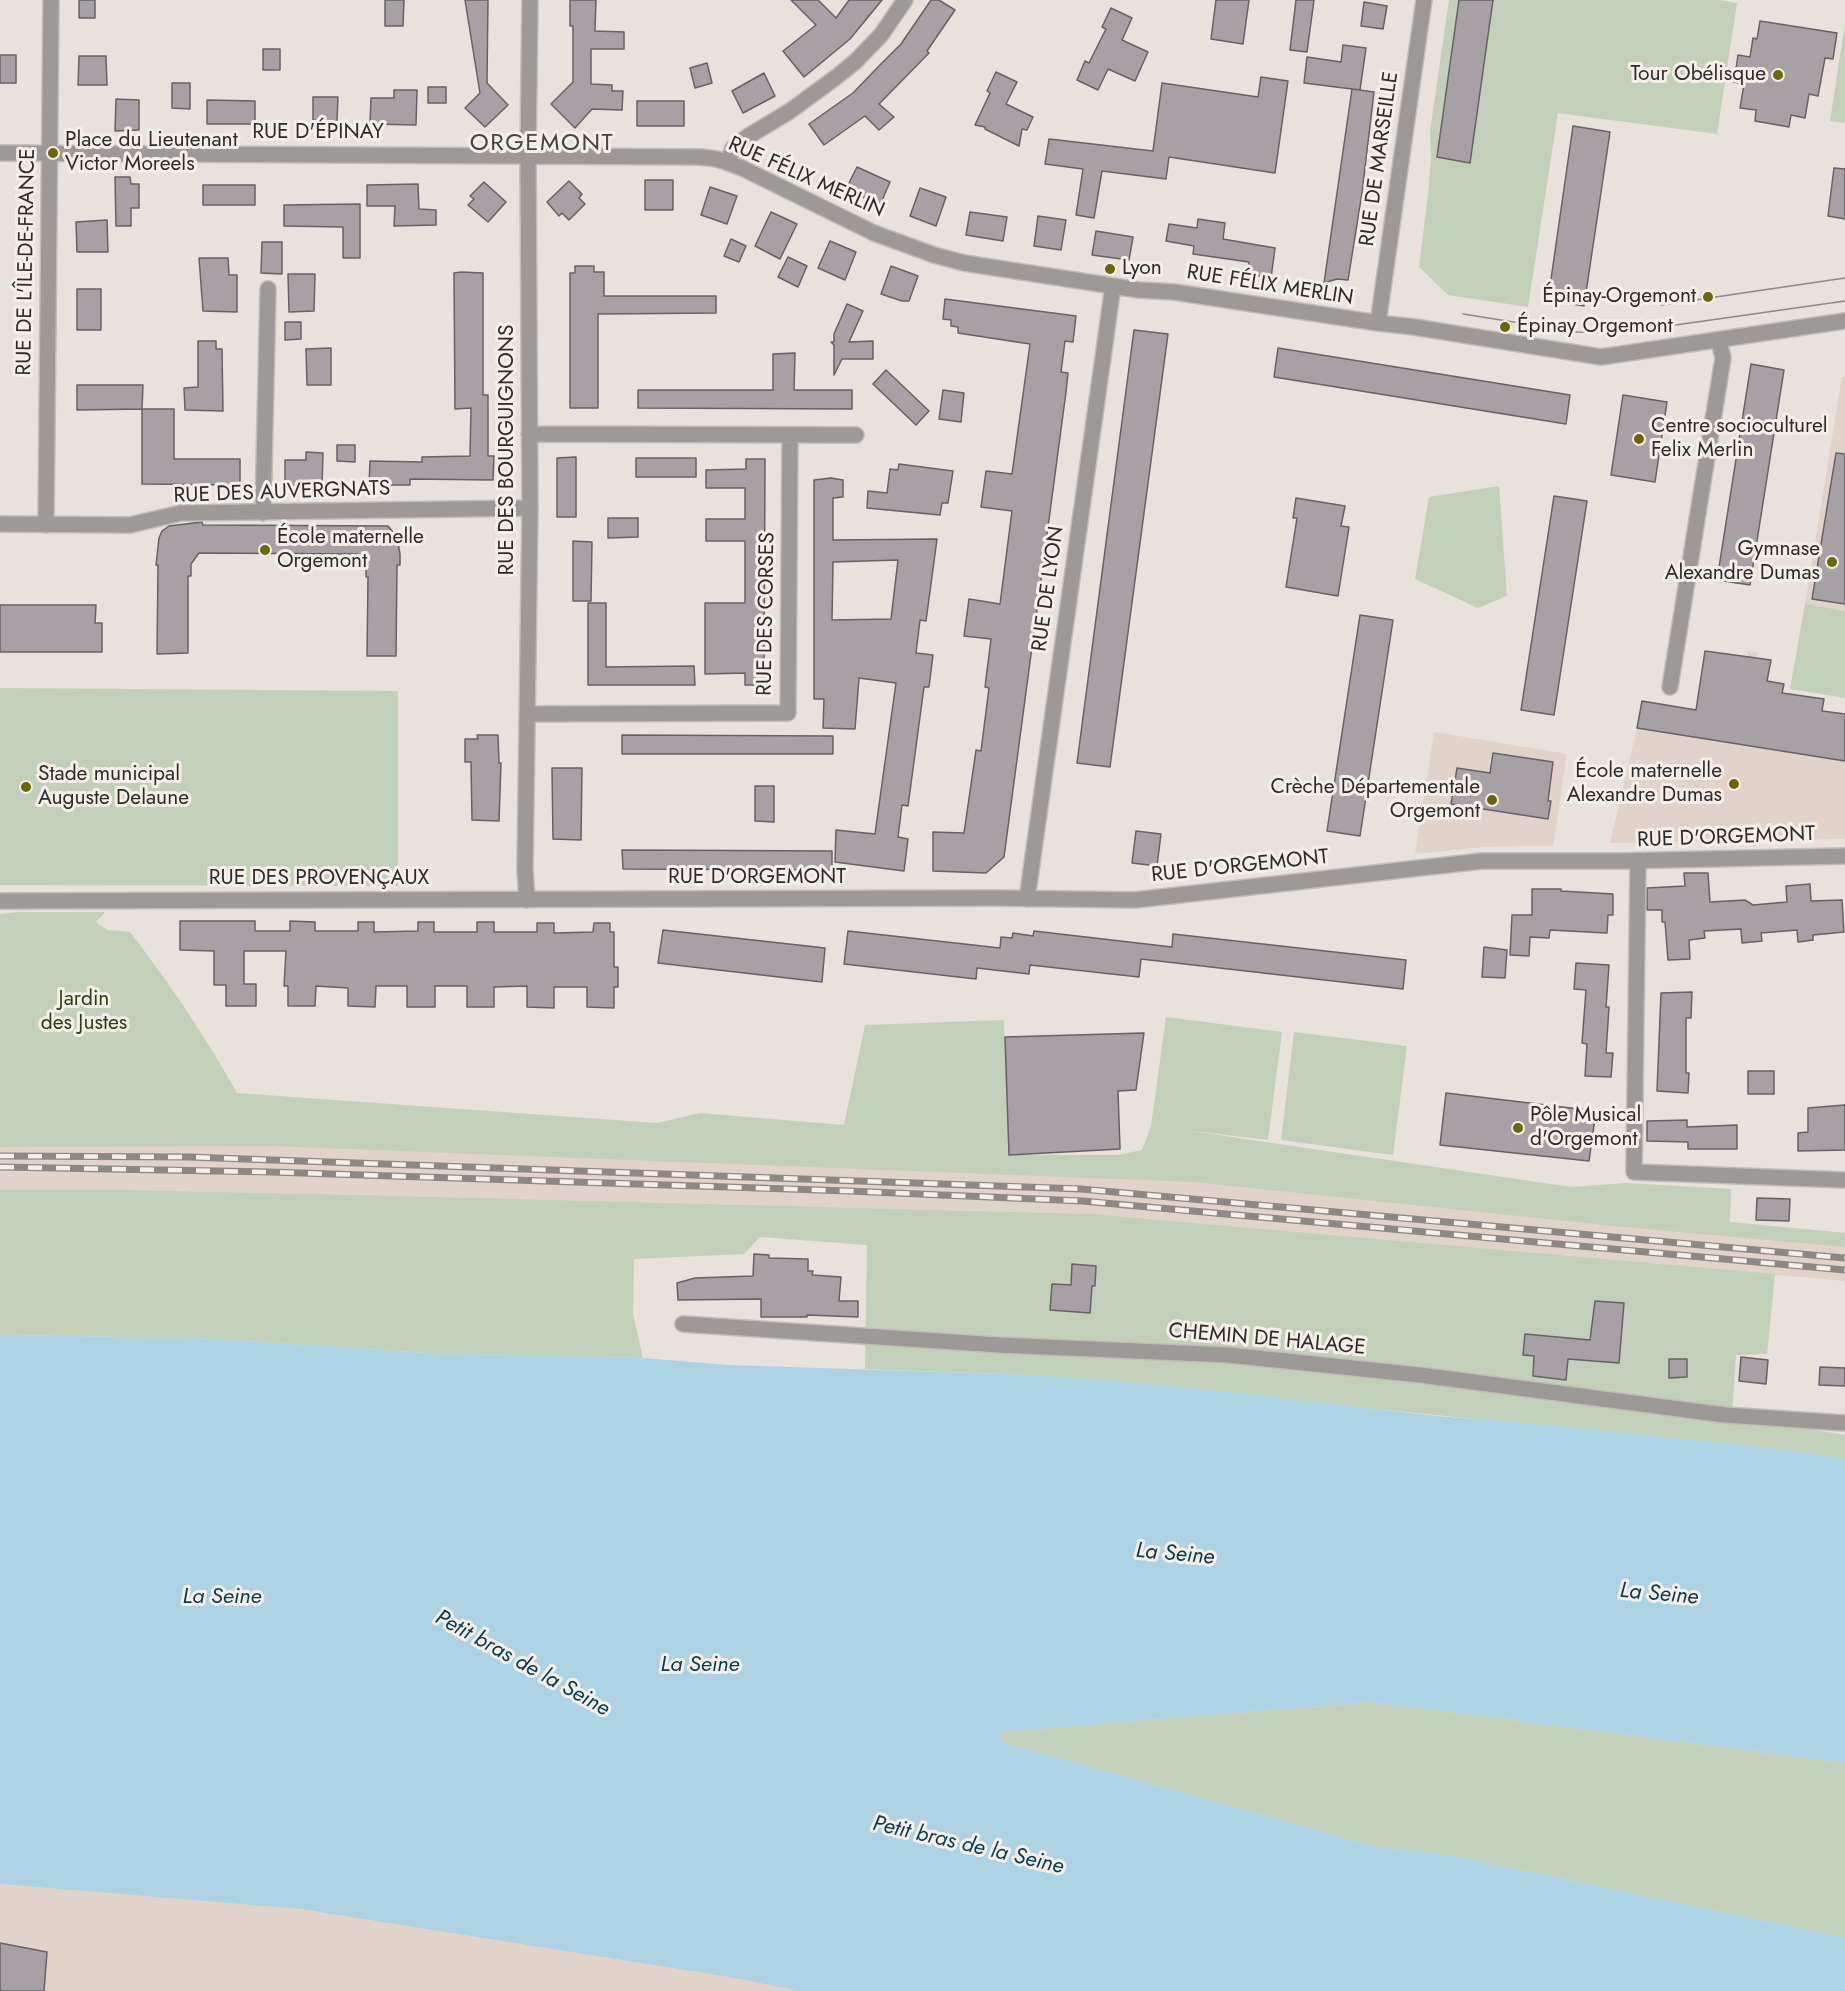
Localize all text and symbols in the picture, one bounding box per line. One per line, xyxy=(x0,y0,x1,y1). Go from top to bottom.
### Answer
place label: Tour Obélisque xyxy=(1630,62,1766,88)
marker: Tour Obélisque xyxy=(1771,68,1785,82)
street label: RUE DE MARSEILLE xyxy=(1355,70,1405,248)
street label: RUE D'ÉPINAY xyxy=(252,120,384,146)
place label: Place du Lieutenant Victor Moreels xyxy=(65,128,238,178)
district label: ORGEMONT xyxy=(470,130,614,158)
street label: RUE FÉLIX MERLIN xyxy=(724,132,888,224)
marker: Place du Lieutenant Victor Moreels xyxy=(46,146,60,160)
street label: RUE DE L'ÎLE-DE-FRANCE xyxy=(12,148,42,376)
place label: Lyon xyxy=(1122,256,1162,282)
street label: RUE FÉLIX MERLIN xyxy=(1185,260,1355,312)
marker: Lyon xyxy=(1103,262,1117,276)
place label: Épinay-Orgemont xyxy=(1542,284,1696,310)
marker: Épinay-Orgemont xyxy=(1701,290,1715,304)
place label: Épinay Orgemont xyxy=(1517,314,1673,340)
marker: Épinay Orgemont xyxy=(1498,320,1512,334)
street label: RUE DES BOURGUIGNONS xyxy=(495,324,521,576)
place label: Centre socioculturel Felix Merlin xyxy=(1651,414,1828,464)
marker: Centre socioculturel Felix Merlin xyxy=(1632,432,1646,446)
street label: RUE DES AUVERGNATS xyxy=(173,477,391,509)
place label: École maternelle Orgemont xyxy=(277,525,424,575)
street label: RUE DE LYON xyxy=(1028,525,1070,653)
street label: RUE DES CORSES xyxy=(753,532,781,696)
place label: Gymnase Alexandre Dumas xyxy=(1665,537,1820,587)
marker: École maternelle Orgemont xyxy=(258,543,272,557)
marker: Gymnase Alexandre Dumas xyxy=(1825,555,1839,569)
place label: École maternelle Alexandre Dumas xyxy=(1567,759,1722,809)
place label: Stade municipal Auguste Delaune xyxy=(38,762,189,812)
place label: Crèche Départementale Orgemont xyxy=(1271,775,1480,825)
marker: École maternelle Alexandre Dumas xyxy=(1727,777,1741,791)
marker: Stade municipal Auguste Delaune xyxy=(19,780,33,794)
marker: Crèche Départementale Orgemont xyxy=(1485,793,1499,807)
street label: RUE D'ORGEMONT xyxy=(1637,822,1815,854)
street label: RUE D'ORGEMONT xyxy=(1150,845,1330,889)
street label: RUE D'ORGEMONT xyxy=(668,865,846,891)
street label: RUE DES PROVENÇAUX xyxy=(209,866,429,892)
park label: Jardin des Justes xyxy=(41,987,127,1037)
place label: Pôle Musical d'Orgemont xyxy=(1530,1103,1641,1153)
marker: Pôle Musical d'Orgemont xyxy=(1511,1121,1525,1135)
street label: CHEMIN DE HALAGE xyxy=(1167,1319,1367,1361)
water label: La Seine xyxy=(1135,1538,1215,1572)
water label: La Seine xyxy=(1619,1578,1699,1612)
water label: La Seine xyxy=(183,1585,261,1611)
water label: Petit bras de la Seine xyxy=(430,1605,614,1723)
water label: La Seine xyxy=(661,1653,739,1679)
water label: Petit bras de la Seine xyxy=(870,1811,1066,1881)

